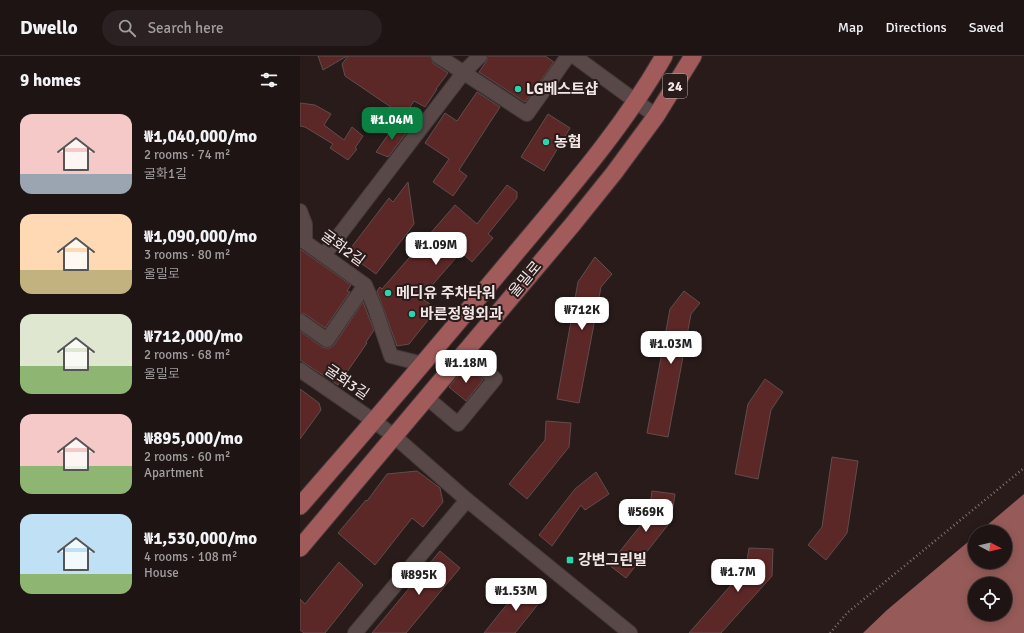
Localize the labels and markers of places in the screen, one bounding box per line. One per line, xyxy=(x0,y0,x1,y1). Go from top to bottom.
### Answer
place label: LG베스트샵 xyxy=(526,80,599,98)
marker: LG베스트샵 xyxy=(513,84,523,94)
pin: ₩1.04M xyxy=(359,107,425,141)
place label: 농협 xyxy=(554,133,582,151)
marker: 농협 xyxy=(541,137,551,147)
pin: ₩1.09M xyxy=(403,232,469,266)
place label: 메디유 주차타워 xyxy=(396,284,496,302)
marker: 메디유 주차타워 xyxy=(383,288,393,298)
pin: ₩712K xyxy=(554,297,610,331)
place label: 바른정형외과 xyxy=(420,305,503,323)
marker: 바른정형외과 xyxy=(407,309,417,319)
pin: ₩1.03M xyxy=(638,331,704,365)
pin: ₩1.18M xyxy=(433,350,499,384)
pin: ₩569K xyxy=(618,499,674,533)
place label: 강변그린빌 xyxy=(578,551,647,569)
marker: 강변그린빌 xyxy=(565,555,575,565)
pin: ₩1.7M xyxy=(710,559,766,593)
pin: ₩895K xyxy=(391,562,447,596)
pin: ₩1.53M xyxy=(483,578,549,612)

